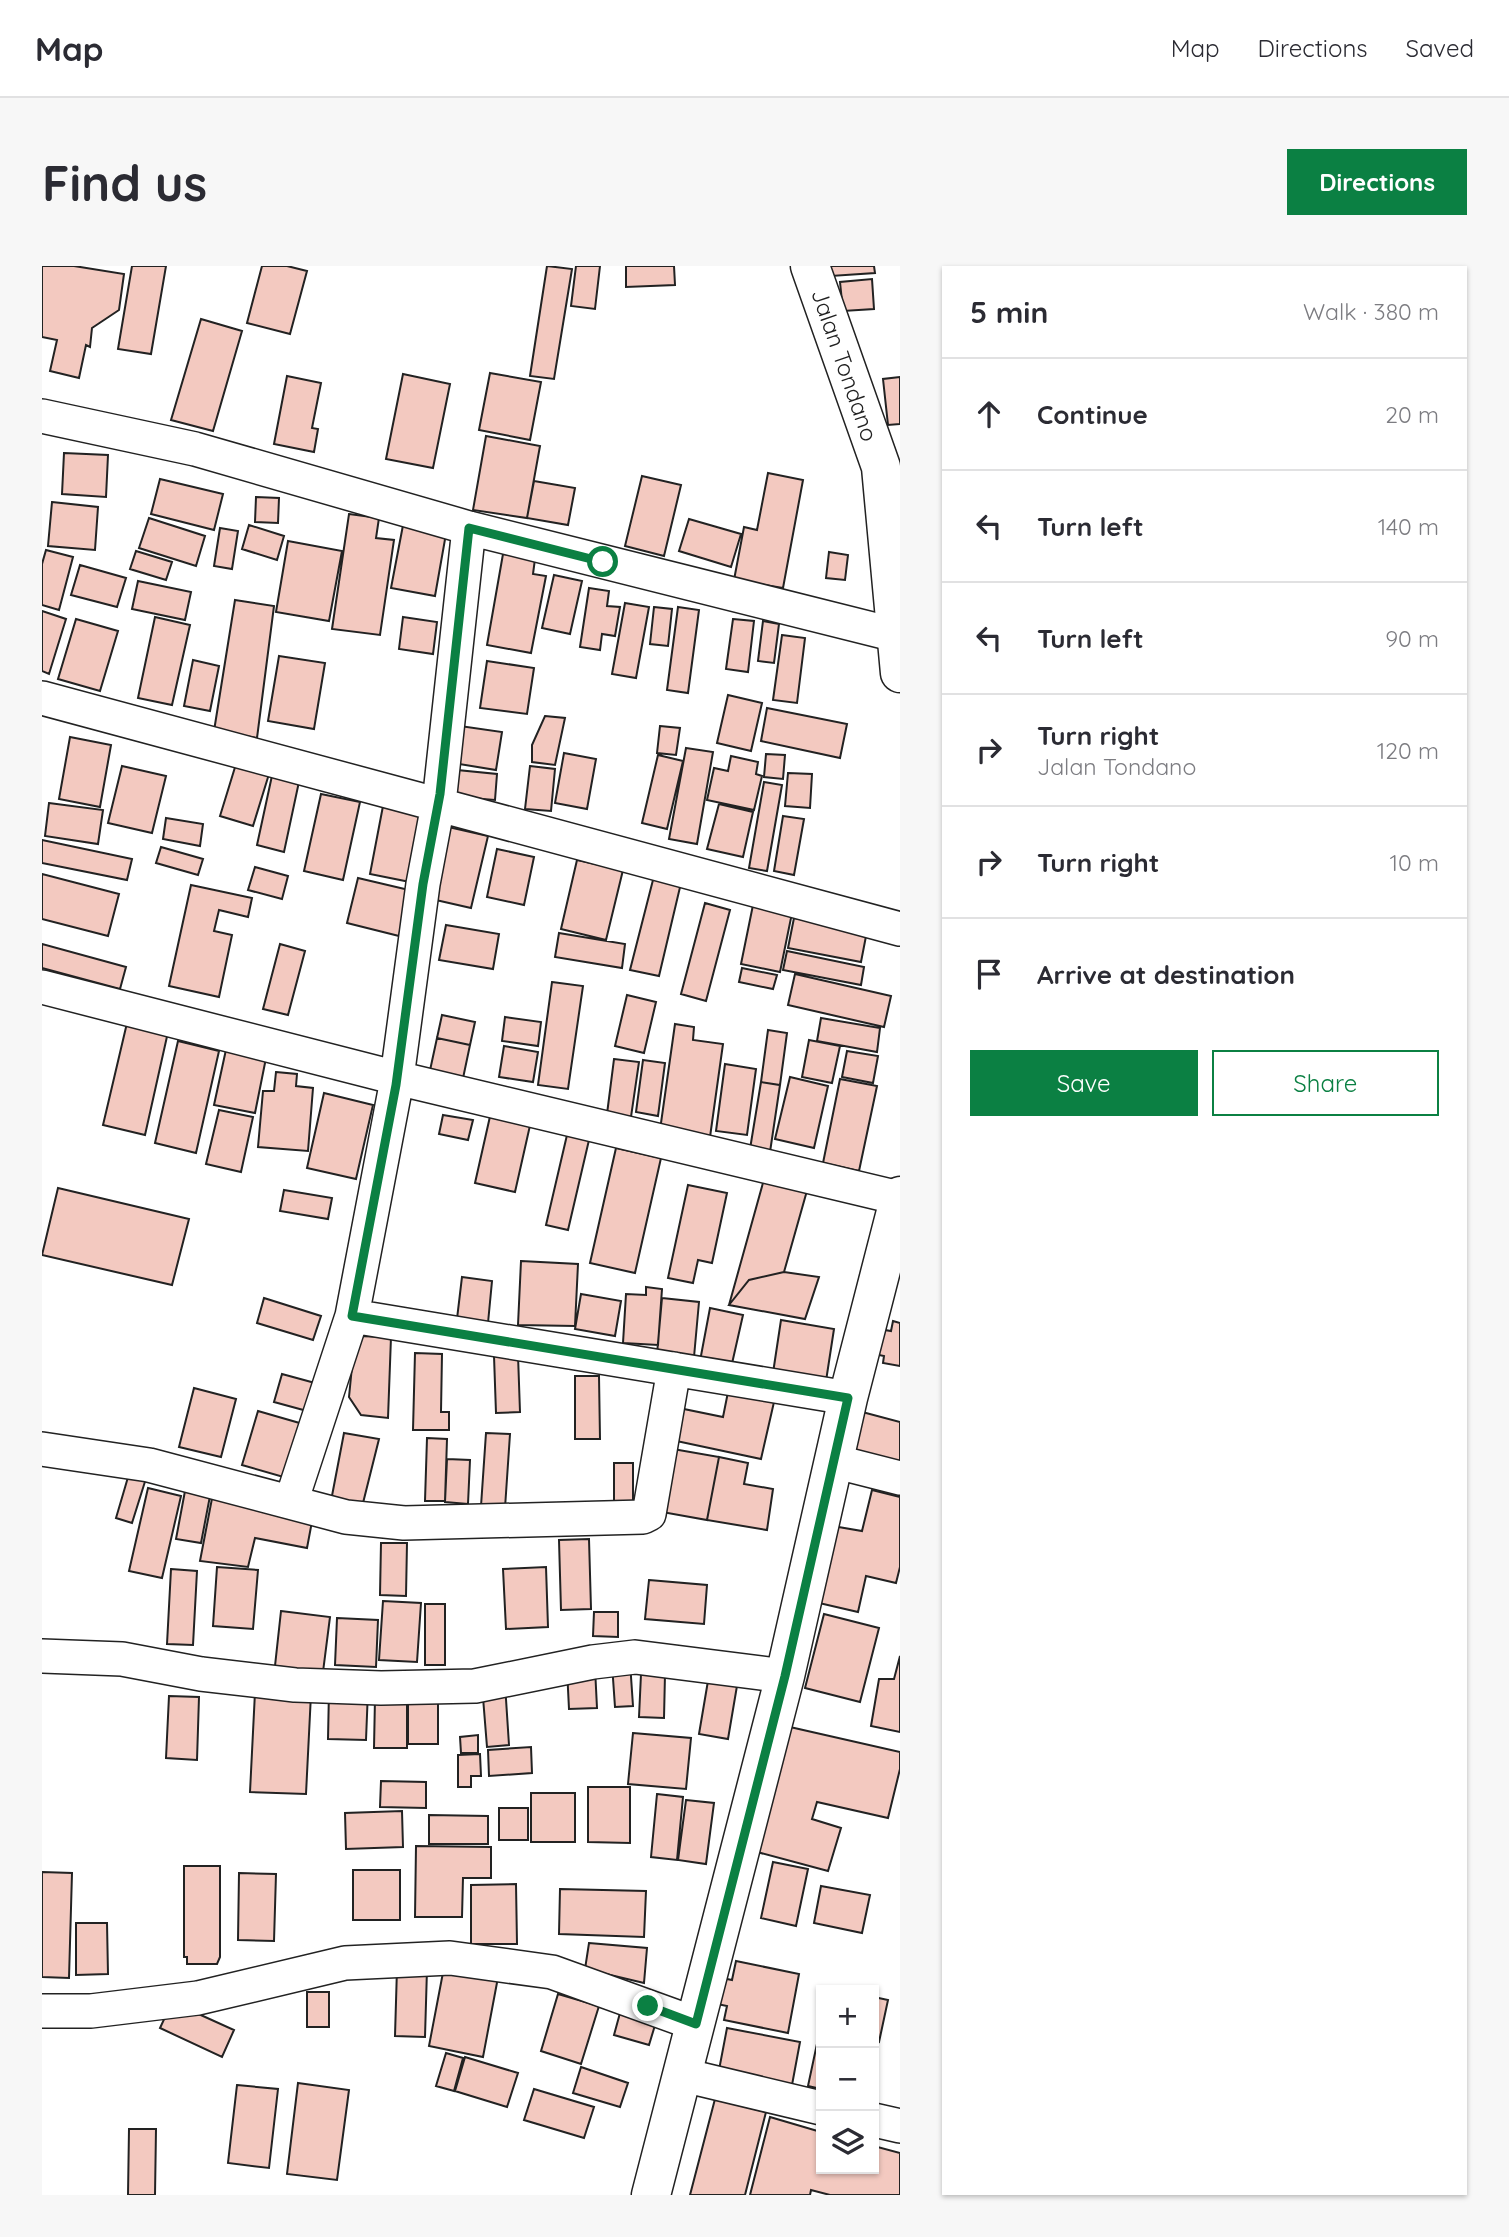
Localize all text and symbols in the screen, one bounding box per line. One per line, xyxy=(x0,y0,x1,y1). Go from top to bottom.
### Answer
text: Map xyxy=(35,28,103,69)
text: Map xyxy=(1171,33,1220,63)
text: Directions xyxy=(1258,33,1368,63)
text: Saved xyxy=(1406,33,1474,63)
button: Directions xyxy=(1287,149,1467,215)
text: Find us xyxy=(42,152,207,213)
street label: Jalan Tondano xyxy=(805,285,885,445)
text: 5 min xyxy=(970,293,1048,331)
text: Walk · 380 m xyxy=(1303,297,1439,326)
icon: ahead xyxy=(970,395,1008,433)
text: Continue xyxy=(1037,398,1148,431)
text: 20 m xyxy=(1385,400,1439,429)
icon: left xyxy=(970,507,1008,545)
text: Turn left xyxy=(1037,510,1144,543)
text: 140 m xyxy=(1378,512,1439,541)
route start xyxy=(587,546,618,577)
icon: left xyxy=(970,619,1008,657)
text: Turn left xyxy=(1037,622,1144,655)
text: 90 m xyxy=(1385,624,1439,653)
text: Turn right xyxy=(1037,719,1159,752)
icon: right xyxy=(970,731,1008,769)
text: 120 m xyxy=(1377,736,1439,765)
text: Jalan Tondano xyxy=(1037,752,1196,781)
icon: right xyxy=(970,843,1008,881)
text: Turn right xyxy=(1037,846,1159,879)
text: 10 m xyxy=(1390,848,1439,877)
icon: arrive xyxy=(970,955,1008,993)
text: Arrive at destination xyxy=(1037,958,1295,991)
button: Save xyxy=(970,1050,1198,1116)
button: Share xyxy=(1212,1050,1439,1116)
map controls xyxy=(816,1985,879,2174)
button: + xyxy=(816,1985,879,2048)
route end xyxy=(632,1990,663,2021)
button: − xyxy=(816,2048,879,2111)
button: layers xyxy=(816,2111,879,2174)

